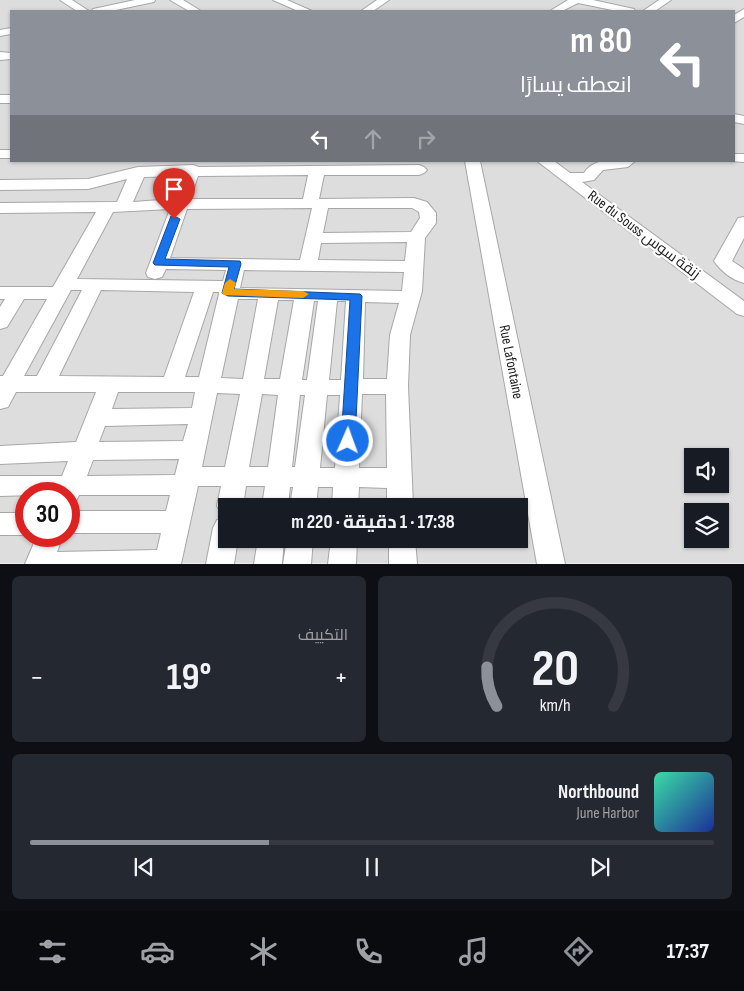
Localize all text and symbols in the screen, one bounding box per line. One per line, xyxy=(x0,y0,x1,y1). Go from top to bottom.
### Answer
text: 80 m xyxy=(570,20,632,63)
icon: left xyxy=(650,30,715,95)
text: انعطف يسارًا xyxy=(520,72,632,99)
icon: left xyxy=(306,125,334,153)
icon: ahead xyxy=(359,125,387,153)
icon: right xyxy=(412,125,440,153)
pin xyxy=(153,168,195,219)
icon: arrive xyxy=(160,175,188,203)
street label: Rue du Souss زنقة سوس xyxy=(584,186,704,284)
street label: Rue Lafontaine xyxy=(494,323,528,401)
position arrow xyxy=(321,414,373,466)
map controls xyxy=(684,448,729,548)
button: sound xyxy=(684,448,729,493)
speed limit sign: 30 xyxy=(15,482,80,547)
button: layers xyxy=(684,503,729,548)
text: 17:38 · 1 دقيقة · 220 m xyxy=(291,511,455,534)
text: التكييف xyxy=(298,626,348,645)
text: 20 xyxy=(531,638,579,701)
text: 19° xyxy=(167,655,211,700)
text: − xyxy=(30,661,44,694)
text: + xyxy=(334,661,348,694)
text: km/h xyxy=(540,695,570,716)
text: Northbound xyxy=(558,781,639,804)
text: June Harbor xyxy=(576,804,639,823)
icon: previous xyxy=(130,853,158,881)
icon: pause xyxy=(358,853,386,881)
icon: next xyxy=(586,853,614,881)
icon: filters xyxy=(35,934,70,969)
icon: car xyxy=(140,934,175,969)
icon: climate xyxy=(246,934,281,969)
icon: phone xyxy=(351,934,386,969)
icon: music xyxy=(456,934,491,969)
icon: directions xyxy=(561,934,596,969)
text: 17:37 xyxy=(667,938,709,965)

